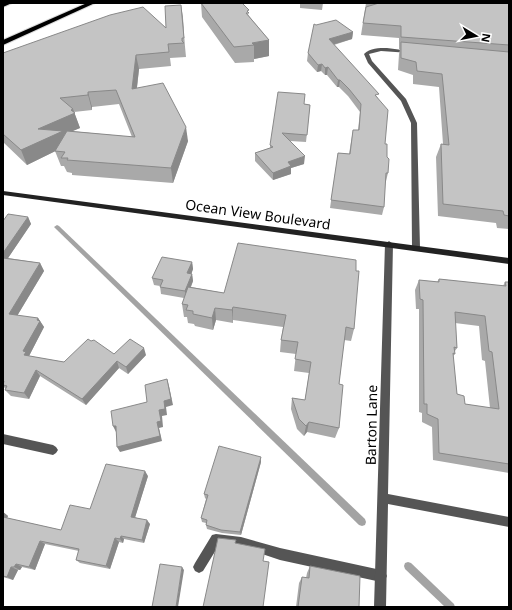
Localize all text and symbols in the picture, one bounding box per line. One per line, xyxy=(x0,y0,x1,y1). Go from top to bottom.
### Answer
north arrow xyxy=(456,16,496,56)
text: N xyxy=(478,32,495,44)
street label: Ocean View Boulevard xyxy=(184,194,332,234)
street label: Barton Lane xyxy=(361,385,381,465)

